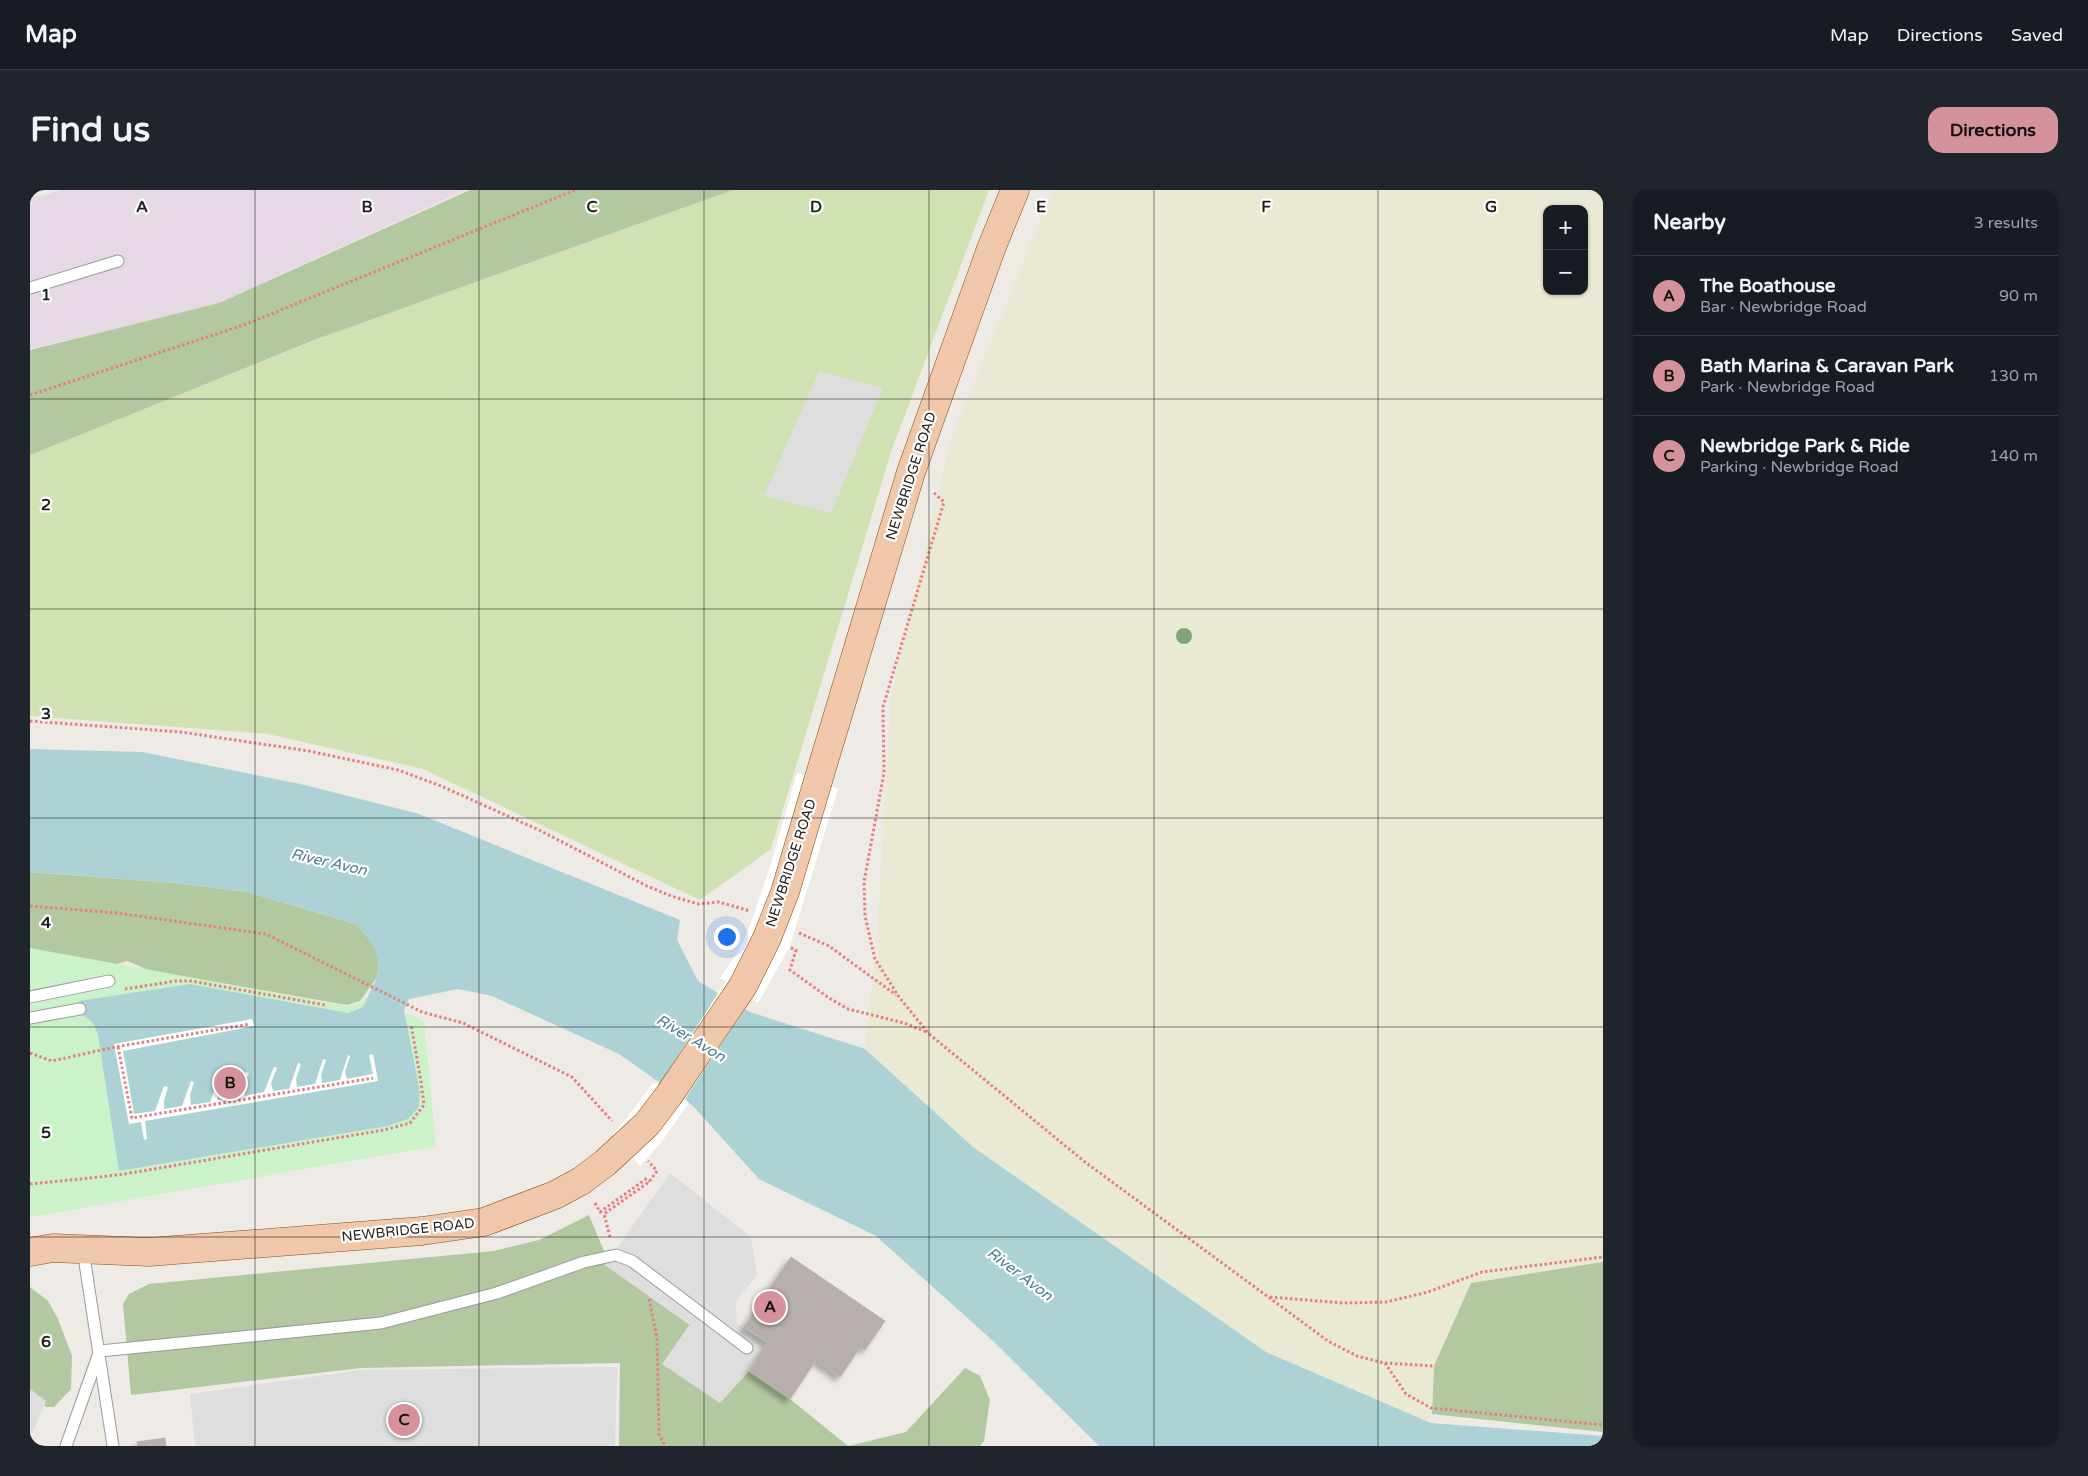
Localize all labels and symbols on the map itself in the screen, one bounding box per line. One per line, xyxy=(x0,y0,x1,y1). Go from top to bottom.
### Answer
text: A xyxy=(136,197,148,217)
text: B xyxy=(361,197,373,217)
text: C xyxy=(586,197,598,217)
text: D xyxy=(810,197,822,217)
text: E xyxy=(1036,197,1046,217)
text: F xyxy=(1261,197,1271,217)
text: G xyxy=(1485,197,1497,217)
text: 1 xyxy=(41,285,51,305)
street label: NEWBRIDGE ROAD xyxy=(882,410,940,542)
text: 2 xyxy=(41,495,51,515)
text: 3 xyxy=(41,704,51,724)
street label: NEWBRIDGE ROAD xyxy=(762,797,820,929)
water label: River Avon xyxy=(289,845,369,880)
text: 4 xyxy=(41,913,51,933)
your location xyxy=(714,924,740,950)
water label: River Avon xyxy=(653,1010,729,1066)
pin: B xyxy=(214,1064,246,1102)
text: 5 xyxy=(41,1123,51,1143)
street label: NEWBRIDGE ROAD xyxy=(341,1215,475,1245)
water label: River Avon xyxy=(984,1244,1057,1305)
pin: A xyxy=(754,1288,786,1326)
text: 6 xyxy=(41,1332,51,1352)
pin: C xyxy=(388,1401,420,1439)

